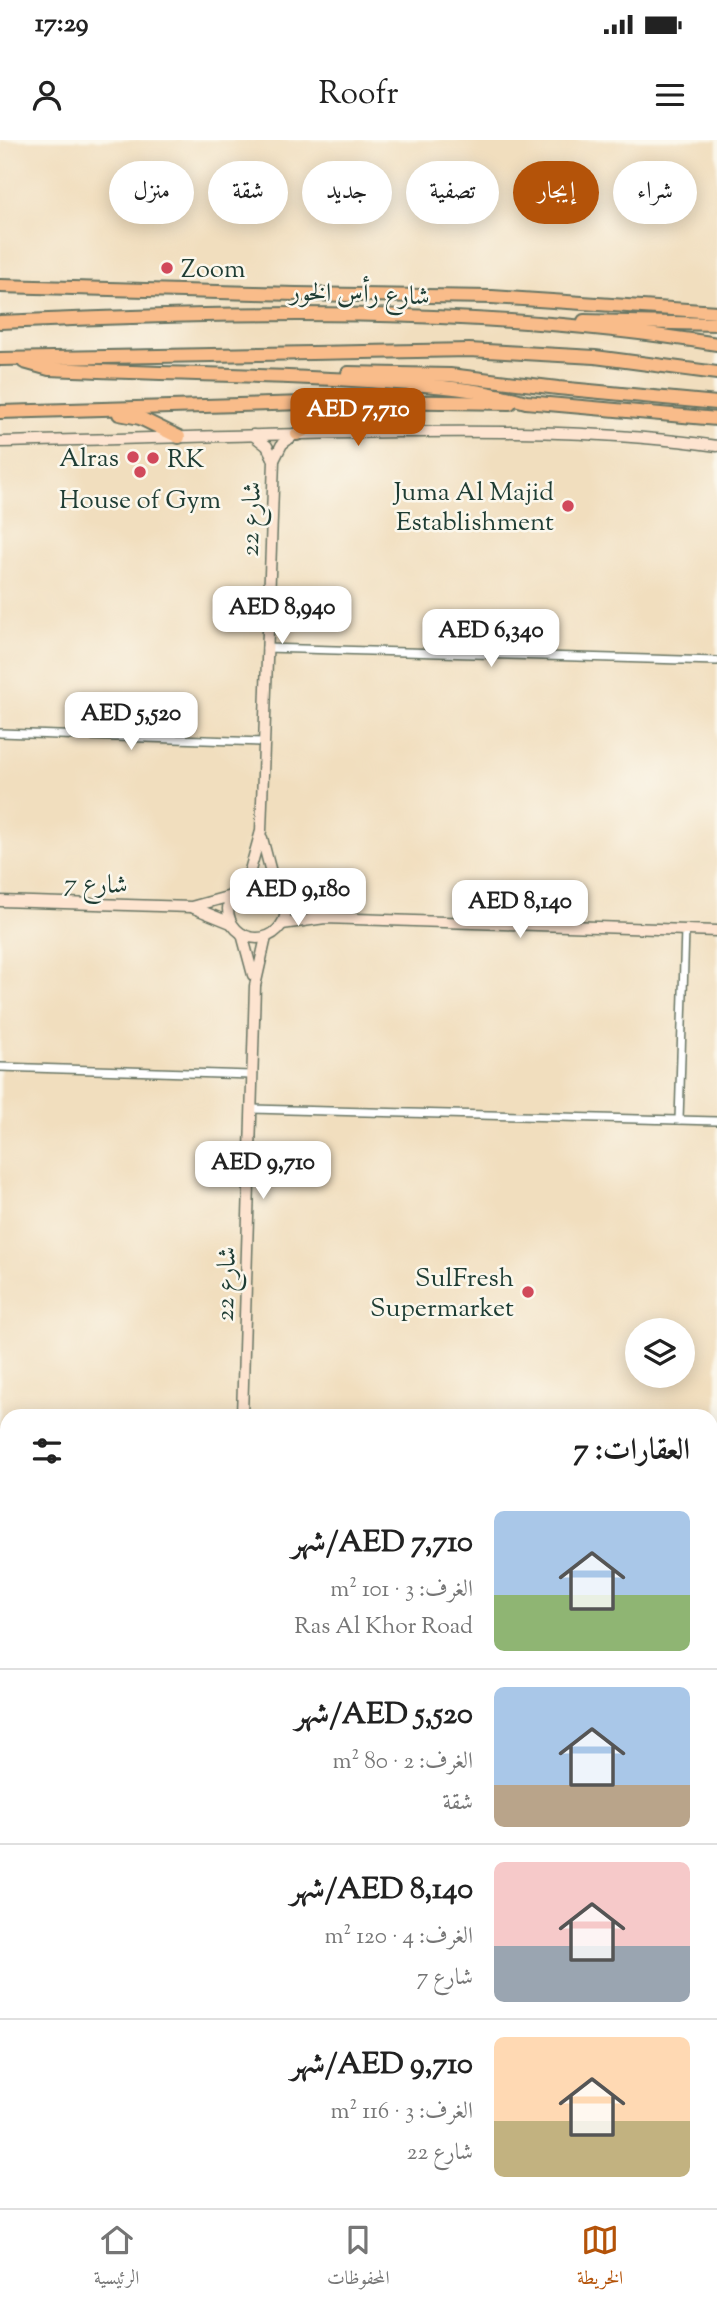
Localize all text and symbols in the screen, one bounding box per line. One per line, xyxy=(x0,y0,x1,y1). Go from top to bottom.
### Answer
text: 17:29 xyxy=(35,6,88,43)
text: Roofr xyxy=(318,72,399,118)
icon: person xyxy=(28,76,66,114)
icon: menu xyxy=(651,76,689,114)
chip: منزل xyxy=(109,161,194,224)
chip: شقة xyxy=(208,161,288,224)
chip: جديد xyxy=(302,161,392,224)
chip: تصفية xyxy=(406,161,499,224)
chip: إيجار xyxy=(513,161,599,224)
chip: شراء xyxy=(613,161,697,224)
place label: Zoom xyxy=(181,252,246,289)
marker: Zoom xyxy=(159,260,175,276)
street label: شارع رأس الخور xyxy=(286,273,430,317)
pin: AED 7,710 xyxy=(278,388,438,448)
text: AED 7,710 xyxy=(306,394,410,427)
place label: Alras xyxy=(59,441,119,478)
place label: RK xyxy=(167,442,205,479)
marker: Alras xyxy=(125,449,141,465)
marker: RK xyxy=(145,450,161,466)
marker: House of Gym xyxy=(132,464,148,480)
place label: Juma Al Majid Establishment xyxy=(392,475,554,542)
street label: شارع 22 xyxy=(233,481,273,557)
place label: House of Gym xyxy=(59,483,221,520)
marker: Juma Al Majid Establishment xyxy=(560,498,576,514)
pin: AED 8,940 xyxy=(202,587,362,646)
text: AED 8,940 xyxy=(229,592,335,625)
pin: AED 6,340 xyxy=(411,610,571,669)
text: AED 6,340 xyxy=(438,615,544,648)
pin: AED 5,520 xyxy=(51,692,211,752)
text: AED 5,520 xyxy=(81,698,181,731)
street label: شارع 7 xyxy=(63,866,128,906)
pin: AED 9,180 xyxy=(218,868,378,928)
text: AED 9,180 xyxy=(246,874,350,907)
pin: AED 8,140 xyxy=(440,880,600,940)
text: AED 8,140 xyxy=(468,886,572,919)
pin: AED 9,710 xyxy=(183,1142,343,1201)
text: AED 9,710 xyxy=(211,1147,315,1180)
street label: شارع 22 xyxy=(208,1246,248,1322)
place label: SulFresh Supermarket xyxy=(370,1261,514,1328)
marker: SulFresh Supermarket xyxy=(520,1284,536,1300)
map controls xyxy=(625,1318,695,1388)
button: layers xyxy=(625,1318,695,1388)
text: العقارات: 7 xyxy=(574,1430,690,1473)
icon: filters xyxy=(28,1432,66,1470)
text: AED 7,710/شهر xyxy=(292,1522,473,1565)
icon: home xyxy=(550,1539,634,1623)
text: الغرف: 3 · 101 m² xyxy=(330,1574,473,1607)
text: Ras Al Khor Road xyxy=(294,1611,473,1644)
text: AED 5,520/شهر xyxy=(295,1694,473,1737)
icon: home xyxy=(550,1715,634,1799)
text: الغرف: 2 · 80 m² xyxy=(332,1746,473,1779)
text: شقة xyxy=(443,1787,473,1820)
text: AED 8,140/شهر xyxy=(290,1869,473,1912)
icon: home xyxy=(550,1890,634,1974)
text: الغرف: 4 · 120 m² xyxy=(325,1921,473,1954)
text: شارع 7 xyxy=(417,1962,473,1995)
text: AED 9,710/شهر xyxy=(291,2044,473,2087)
icon: home xyxy=(550,2065,634,2149)
text: الغرف: 3 · 116 m² xyxy=(331,2096,473,2129)
text: شارع 22 xyxy=(407,2137,473,2170)
tab: الرئيسية xyxy=(94,2221,139,2296)
tab: المحفوظات xyxy=(327,2221,390,2296)
tab: الخريطة xyxy=(577,2221,623,2296)

